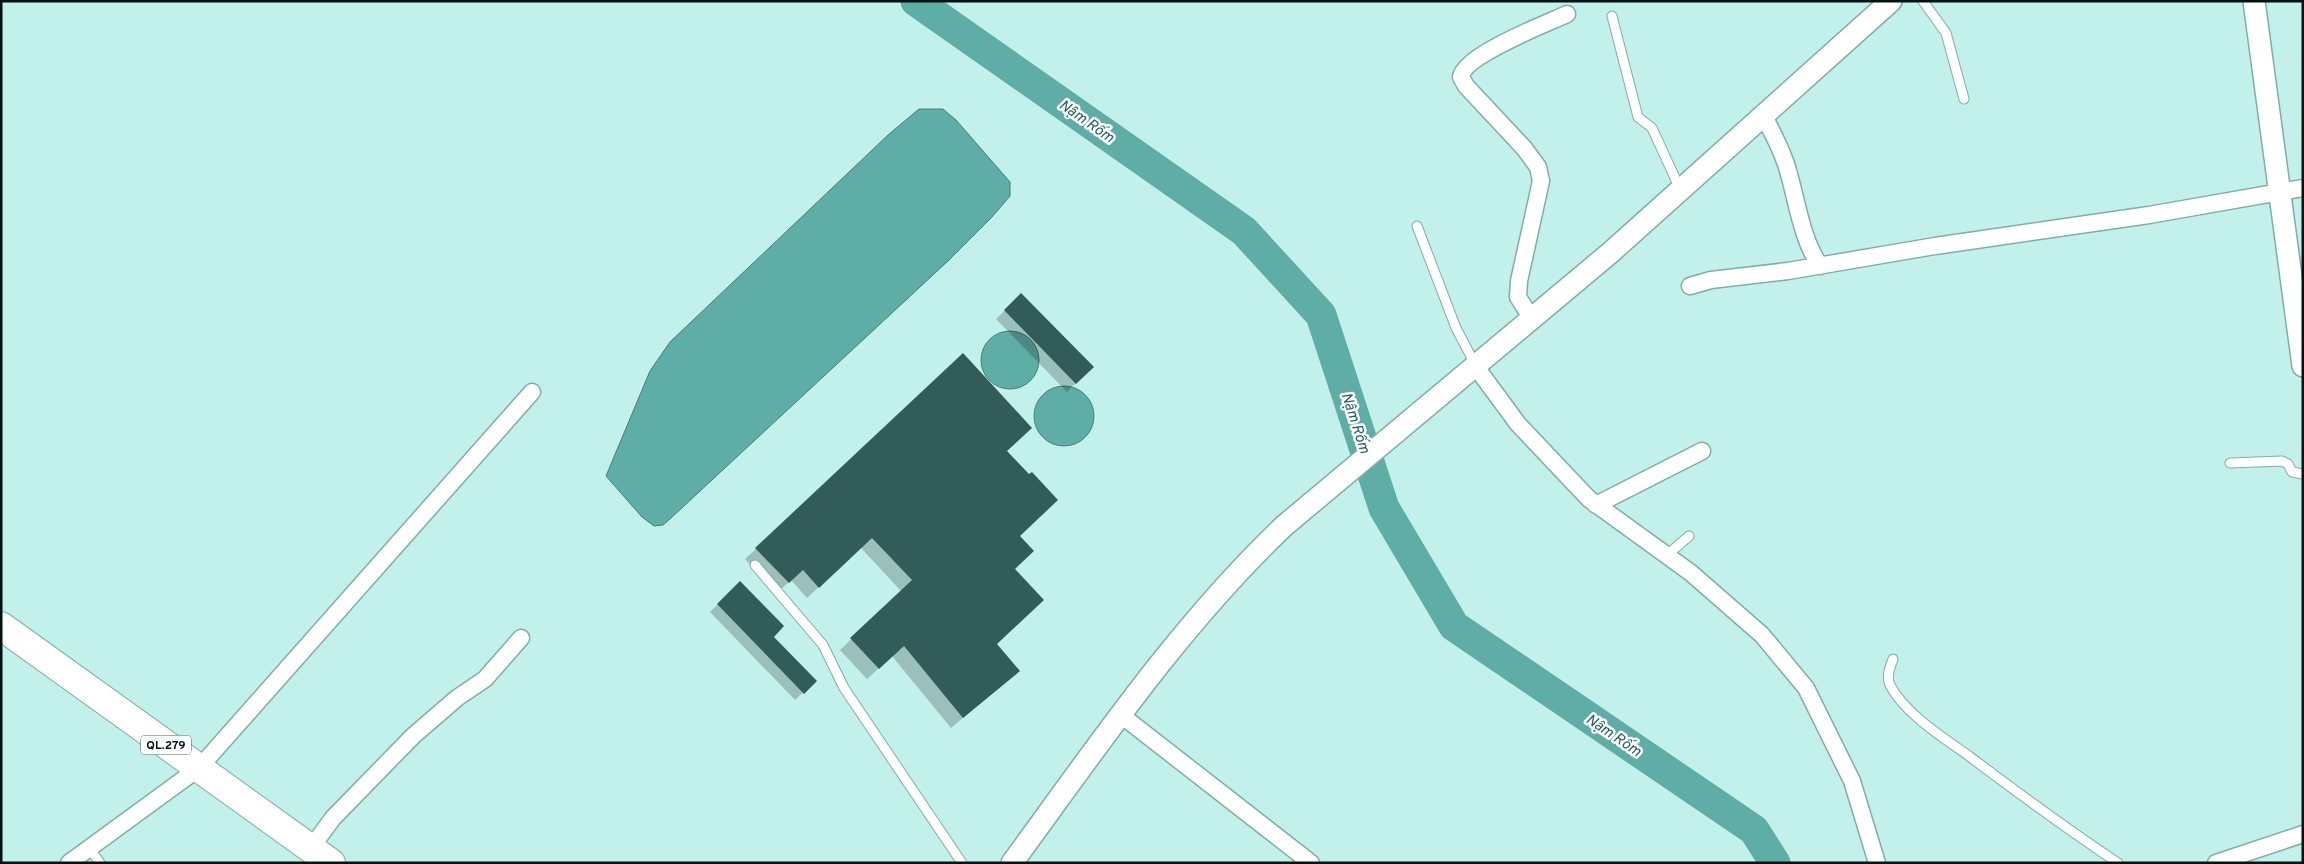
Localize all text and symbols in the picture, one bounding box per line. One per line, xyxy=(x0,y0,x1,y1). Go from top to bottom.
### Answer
water label: Nậm Rốm xyxy=(1055,96,1119,148)
water label: Nậm Rốm xyxy=(1336,390,1375,457)
water label: Nậm Rốm xyxy=(1582,710,1646,762)
road number: QL.279 xyxy=(141,736,191,754)

